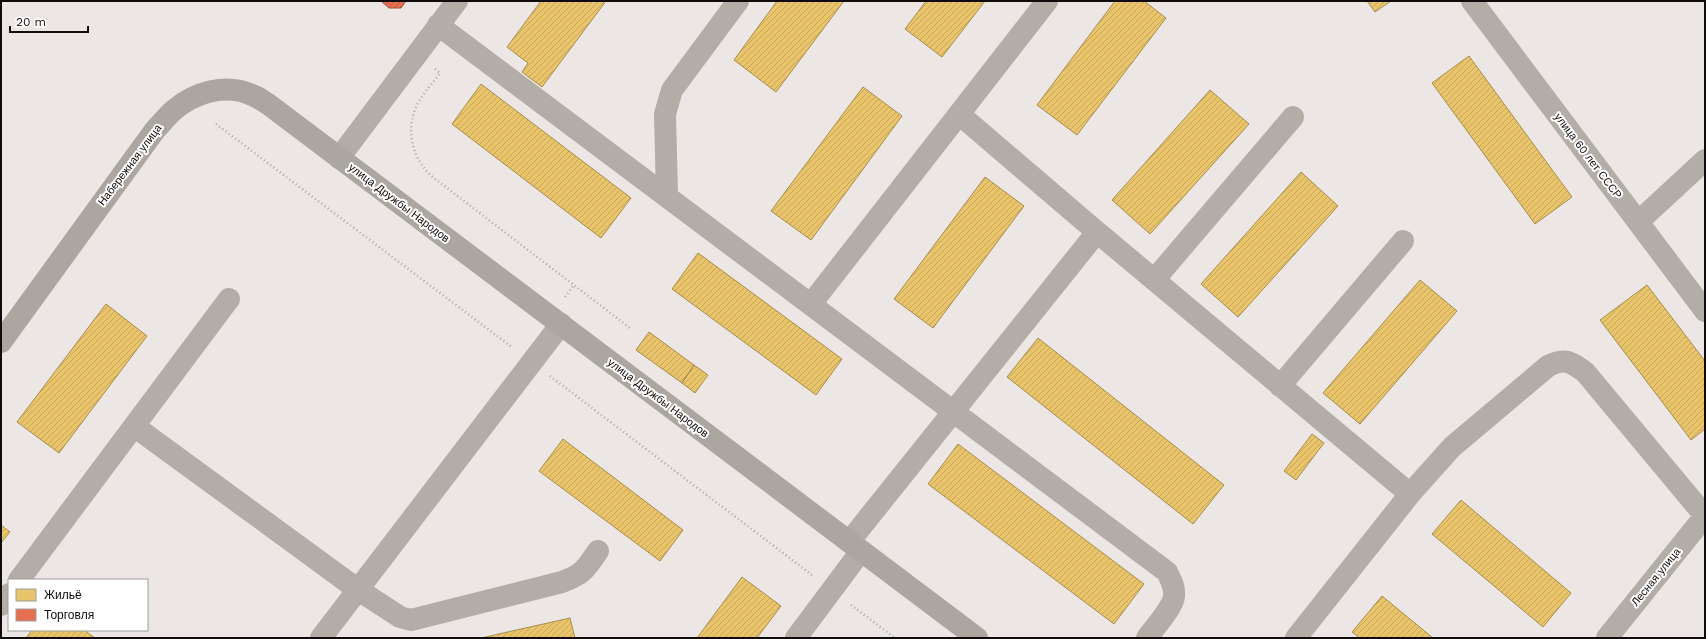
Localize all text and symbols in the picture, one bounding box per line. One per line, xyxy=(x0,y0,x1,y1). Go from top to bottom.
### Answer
scale bar xyxy=(10,8,88,34)
text: 20 m xyxy=(16,15,46,29)
street label: улица 60 лет СССР xyxy=(1552,111,1624,201)
street label: Набережная улица xyxy=(95,121,165,208)
street label: улица Дружбы Народов xyxy=(346,161,452,245)
street label: улица Дружбы Народов xyxy=(605,356,711,440)
street label: Лесная улица xyxy=(1629,545,1684,609)
legend xyxy=(8,579,148,631)
text: Жильё xyxy=(44,588,82,602)
text: Торговля xyxy=(44,608,94,622)

